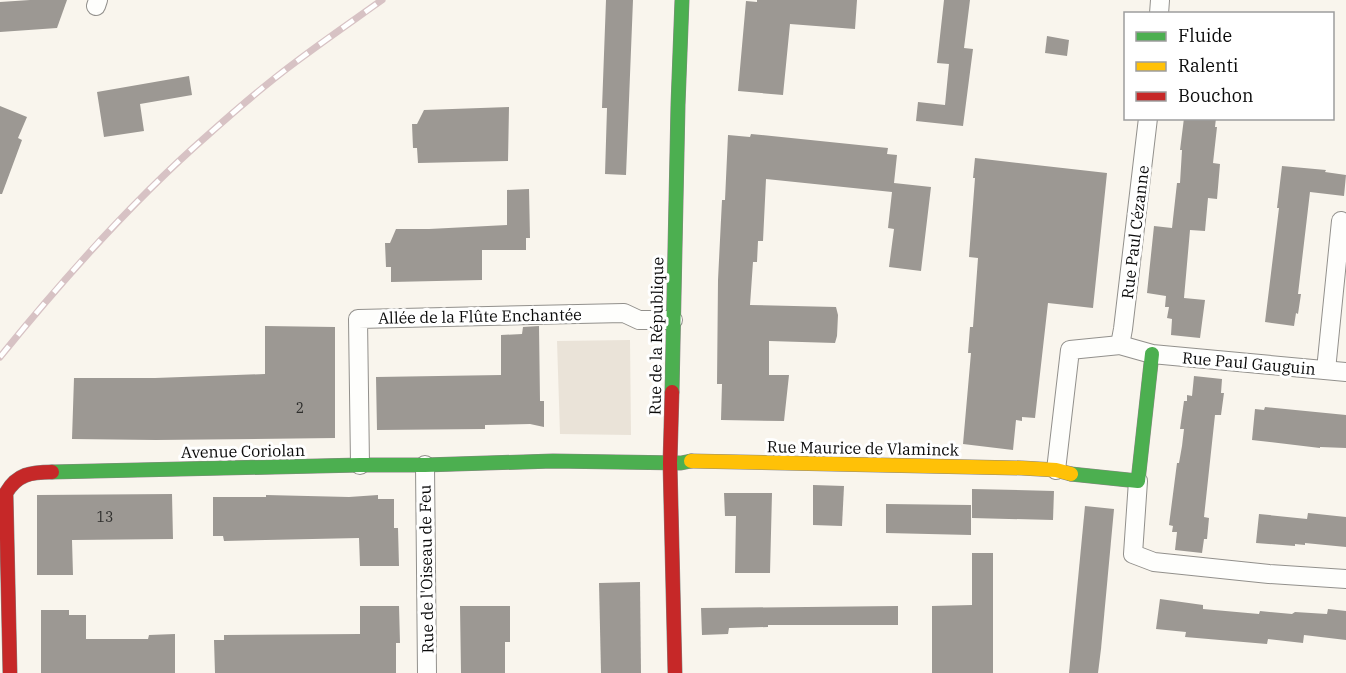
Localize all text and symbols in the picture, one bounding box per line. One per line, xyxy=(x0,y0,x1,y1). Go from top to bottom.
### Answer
legend xyxy=(1124,12,1334,120)
text: Fluide xyxy=(1178,24,1232,47)
text: Ralenti xyxy=(1178,54,1239,77)
text: Bouchon xyxy=(1178,84,1254,107)
street label: Rue Paul Cézanne xyxy=(1117,164,1153,300)
street label: Rue de la République xyxy=(645,257,667,415)
street label: Allée de la Flûte Enchantée xyxy=(378,304,582,328)
street label: Rue Paul Gauguin xyxy=(1181,347,1317,379)
house number: 2 xyxy=(296,399,304,417)
street label: Rue Maurice de Vlaminck xyxy=(767,436,960,460)
street label: Avenue Coriolan xyxy=(181,440,305,462)
street label: Rue de l'Oiseau de Feu xyxy=(415,484,437,653)
house number: 13 xyxy=(97,508,113,526)

